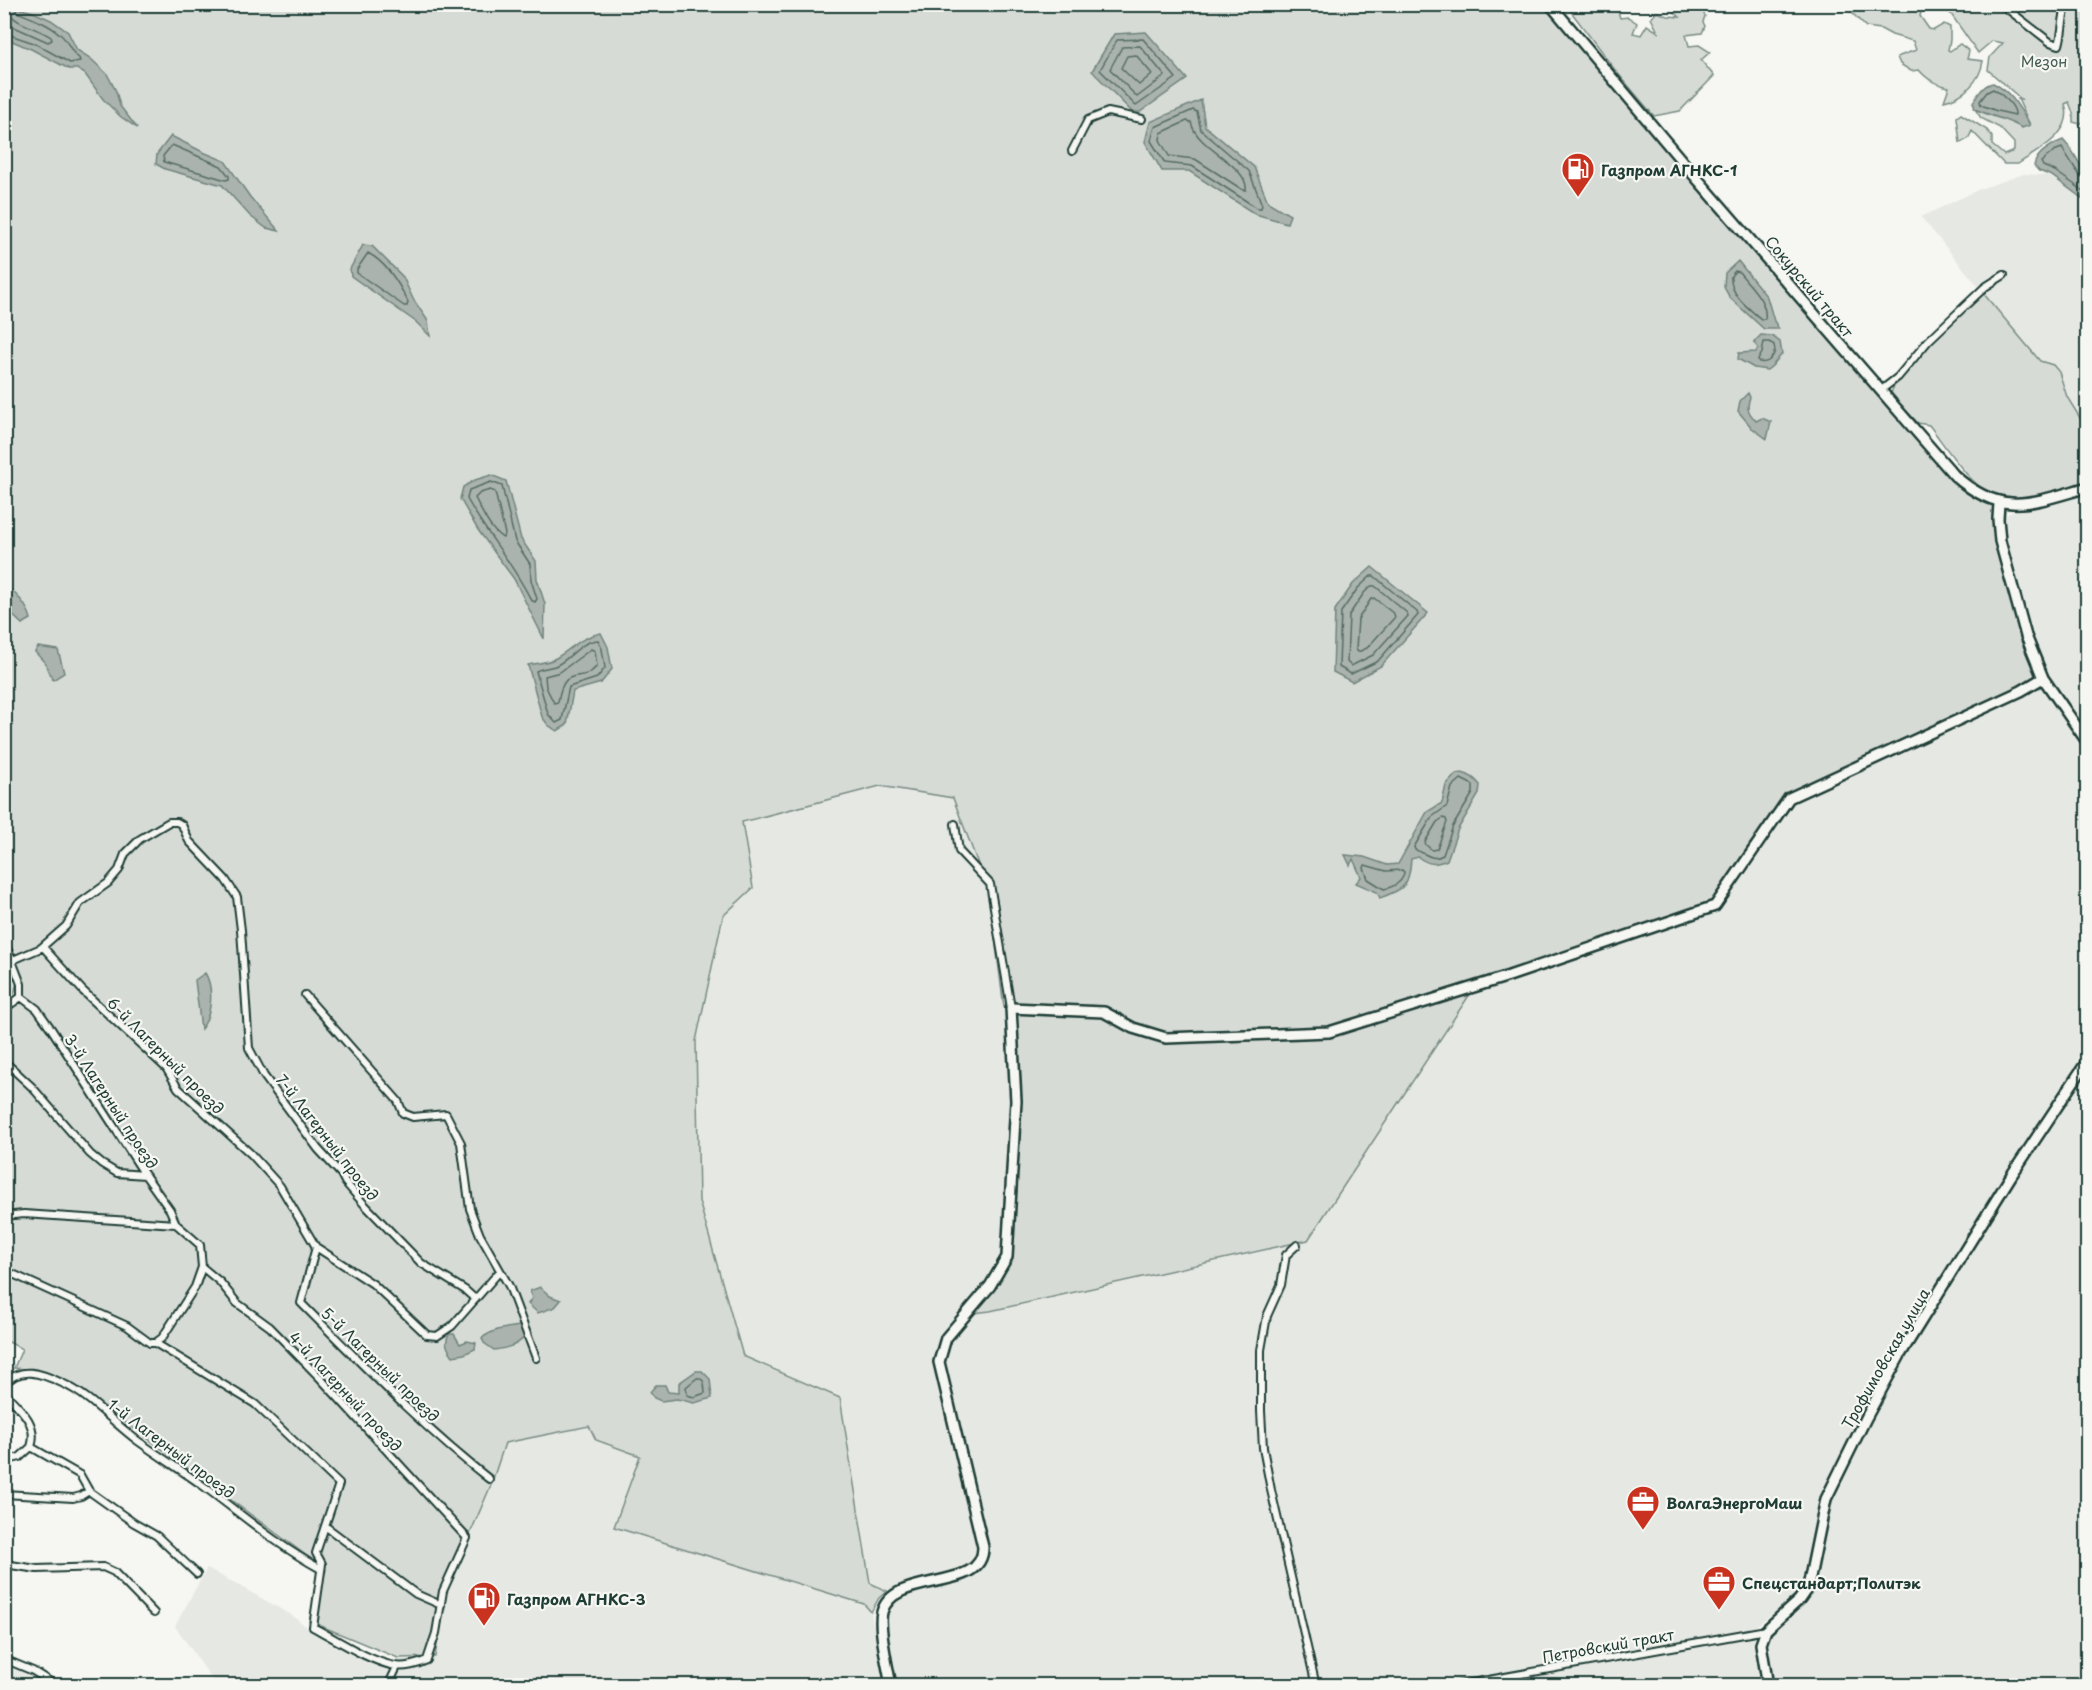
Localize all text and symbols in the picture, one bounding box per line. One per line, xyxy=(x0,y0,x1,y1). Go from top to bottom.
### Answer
park label: Мезон xyxy=(2021,49,2067,72)
fuel station icon: Газпром АГНКС-1 xyxy=(1560,151,1596,198)
place label: Газпром АГНКС-1 xyxy=(1601,158,1737,181)
street label: Сокурский тракт xyxy=(1761,230,1860,343)
street label: 6-й Лагерный проезд xyxy=(102,991,230,1119)
street label: 3-й Лагерный проезд xyxy=(60,1029,164,1173)
street label: 7-й Лагерный проезд xyxy=(271,1069,385,1205)
street label: Трофимовская улица xyxy=(1835,1283,1935,1433)
street label: 5-й Лагерный проезд xyxy=(317,1301,445,1427)
street label: 4-й Лагерный проезд xyxy=(284,1326,408,1456)
street label: 1-й Лагерный проезд xyxy=(104,1392,240,1504)
office icon: ВолгаЭнергоМаш xyxy=(1625,1484,1661,1531)
place label: ВолгаЭнергоМаш xyxy=(1666,1491,1802,1514)
office icon: Спецстандарт;Политэк xyxy=(1701,1564,1737,1611)
place label: Спецстандарт;Политэк xyxy=(1742,1571,1921,1594)
fuel station icon: Газпром АГНКС-3 xyxy=(466,1580,502,1627)
place label: Газпром АГНКС-3 xyxy=(507,1587,646,1610)
street label: Петровский тракт xyxy=(1540,1622,1677,1668)

